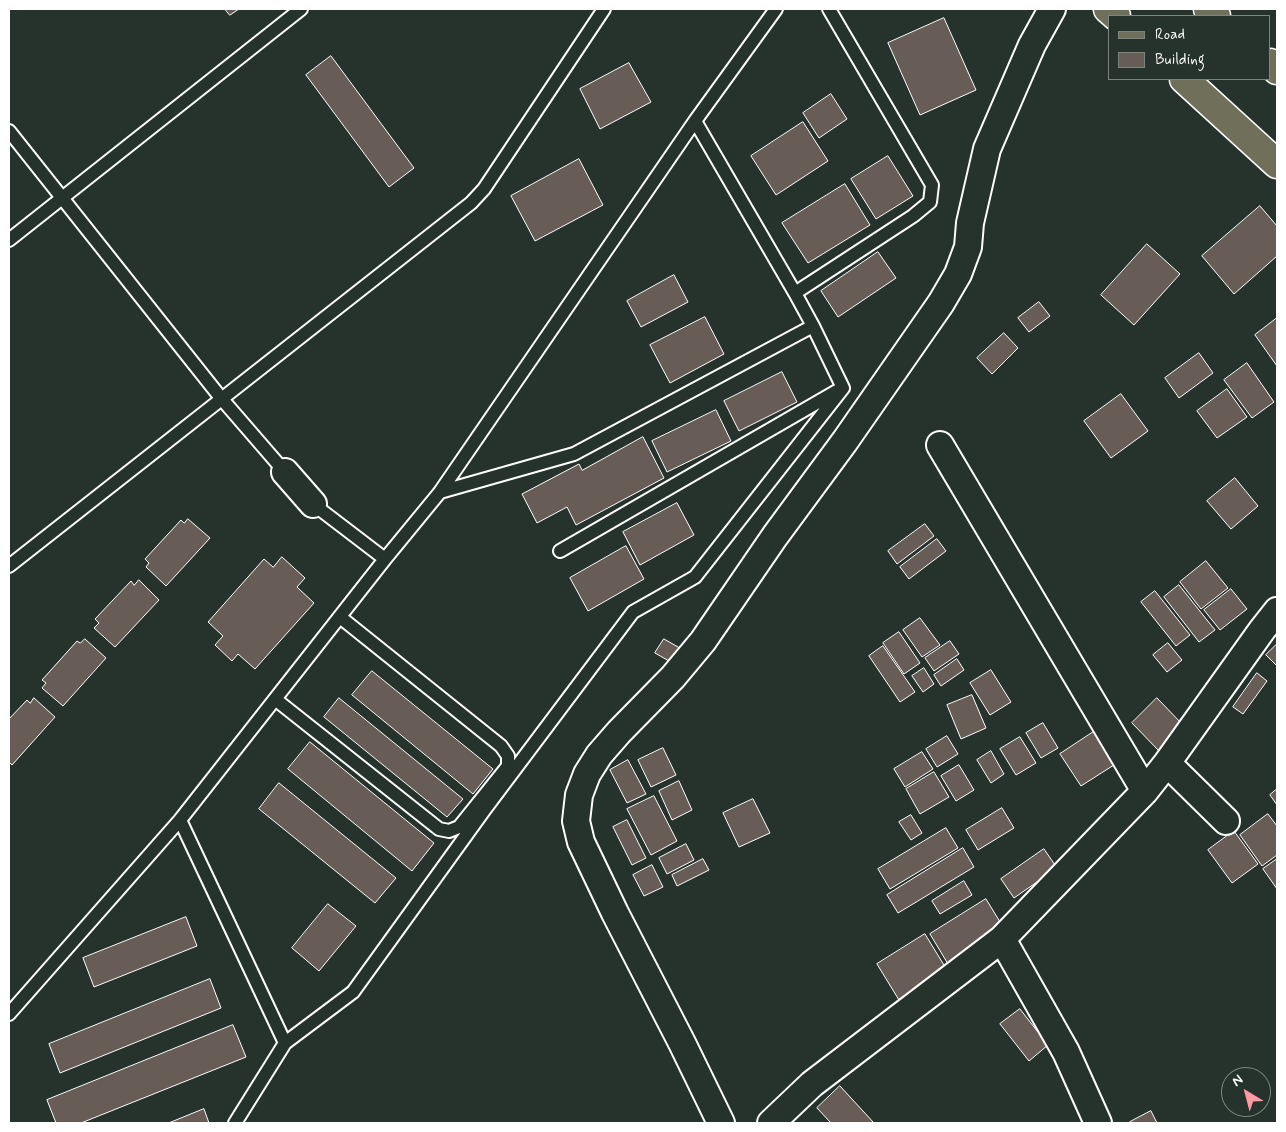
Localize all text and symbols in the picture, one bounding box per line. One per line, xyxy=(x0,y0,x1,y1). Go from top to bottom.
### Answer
legend xyxy=(1108,15,1271,80)
text: Road xyxy=(1155,25,1185,45)
text: Building xyxy=(1155,50,1205,70)
north arrow xyxy=(1221,1067,1271,1117)
text: N xyxy=(1228,1071,1247,1091)

